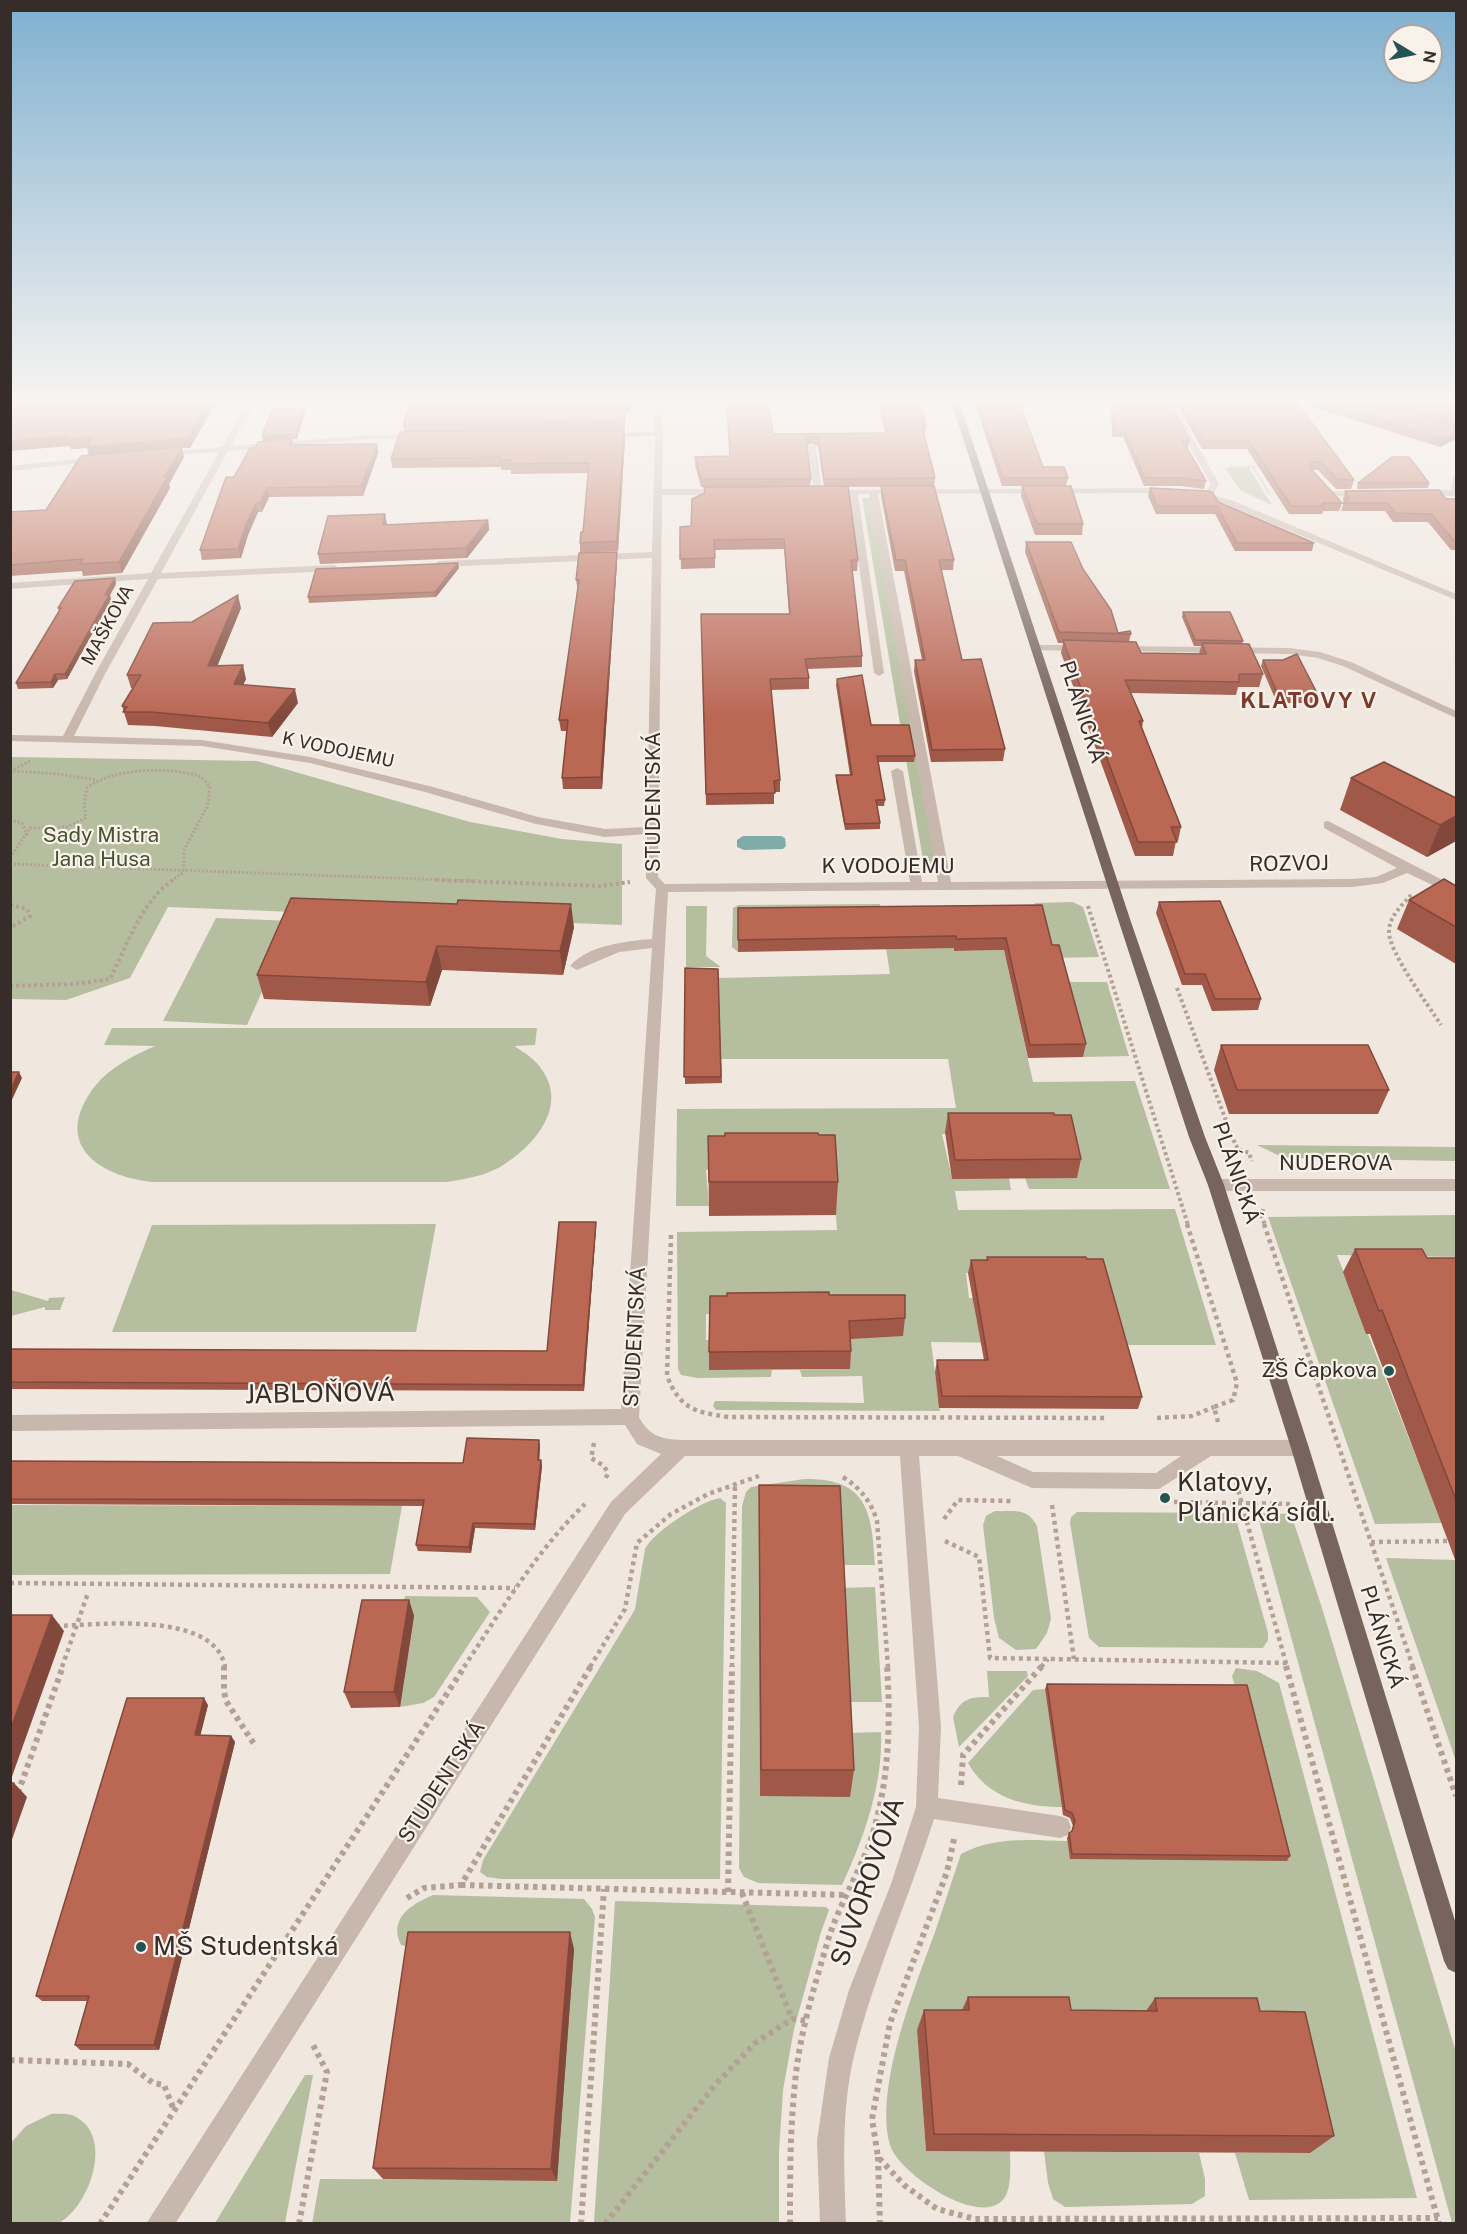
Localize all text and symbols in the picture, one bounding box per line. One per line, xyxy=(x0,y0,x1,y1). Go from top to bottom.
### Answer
north arrow xyxy=(1383,24,1443,84)
text: N xyxy=(1419,49,1440,65)
street label: MAŠKOVA xyxy=(77,581,139,669)
street label: PLÁNICKÁ xyxy=(1054,657,1110,767)
district label: KLATOVY V xyxy=(1240,688,1378,714)
street label: K VODOJEMU xyxy=(280,728,396,772)
street label: STUDENTSKÁ xyxy=(641,732,667,872)
park label: Sady Mistra Jana Husa xyxy=(43,823,159,873)
street label: ROZVOJ xyxy=(1249,851,1329,877)
street label: K VODOJEMU xyxy=(822,854,954,880)
street label: PLÁNICKÁ xyxy=(1207,1119,1265,1227)
street label: NUDEROVA xyxy=(1279,1151,1393,1177)
street label: STUDENTSKÁ xyxy=(619,1266,651,1408)
place label: ZŠ Čapkova xyxy=(1261,1358,1377,1384)
marker: ZŠ Čapkova xyxy=(1382,1364,1396,1378)
street label: JABLOŇOVÁ xyxy=(245,1377,395,1411)
place label: Klatovy, Plánická sídl. xyxy=(1177,1467,1335,1528)
marker: Klatovy, Plánická sídl. xyxy=(1158,1491,1172,1505)
street label: PLÁNICKÁ xyxy=(1354,1582,1410,1692)
street label: STUDENTSKÁ xyxy=(393,1716,491,1848)
street label: SUVOROVOVA xyxy=(825,1793,911,1971)
place label: MŠ Studentská xyxy=(153,1931,338,1963)
marker: MŠ Studentská xyxy=(134,1940,148,1954)

